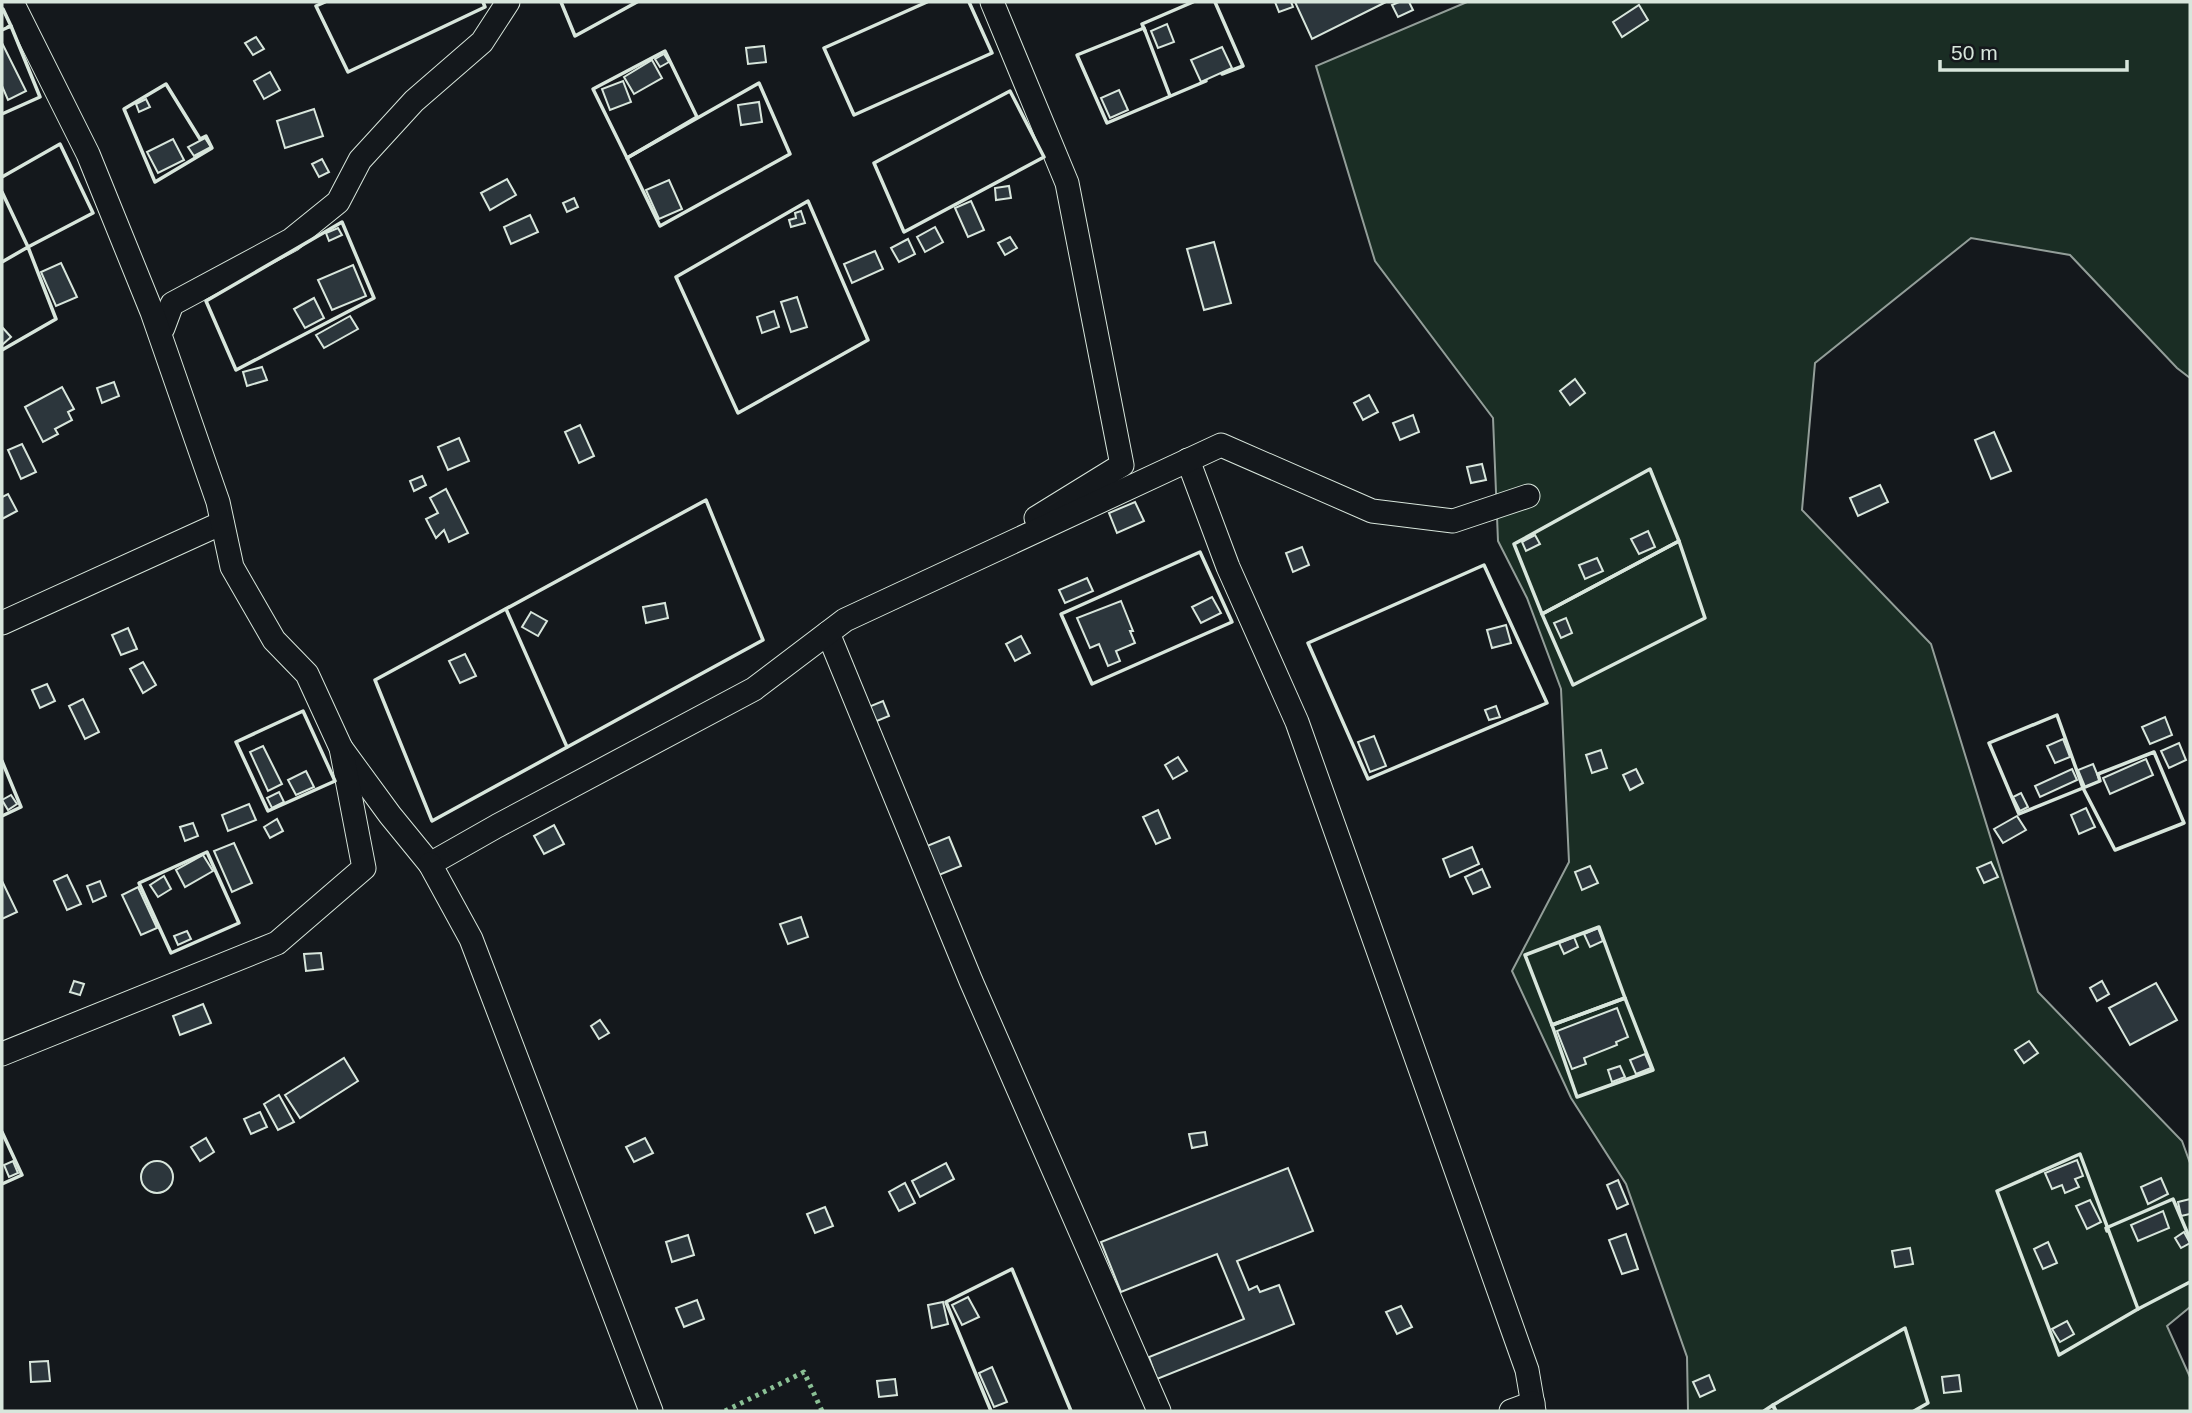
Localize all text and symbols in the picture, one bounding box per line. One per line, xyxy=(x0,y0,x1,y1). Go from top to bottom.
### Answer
scale bar xyxy=(1940,28,2127,72)
text: 50 m xyxy=(1951,41,1998,64)

